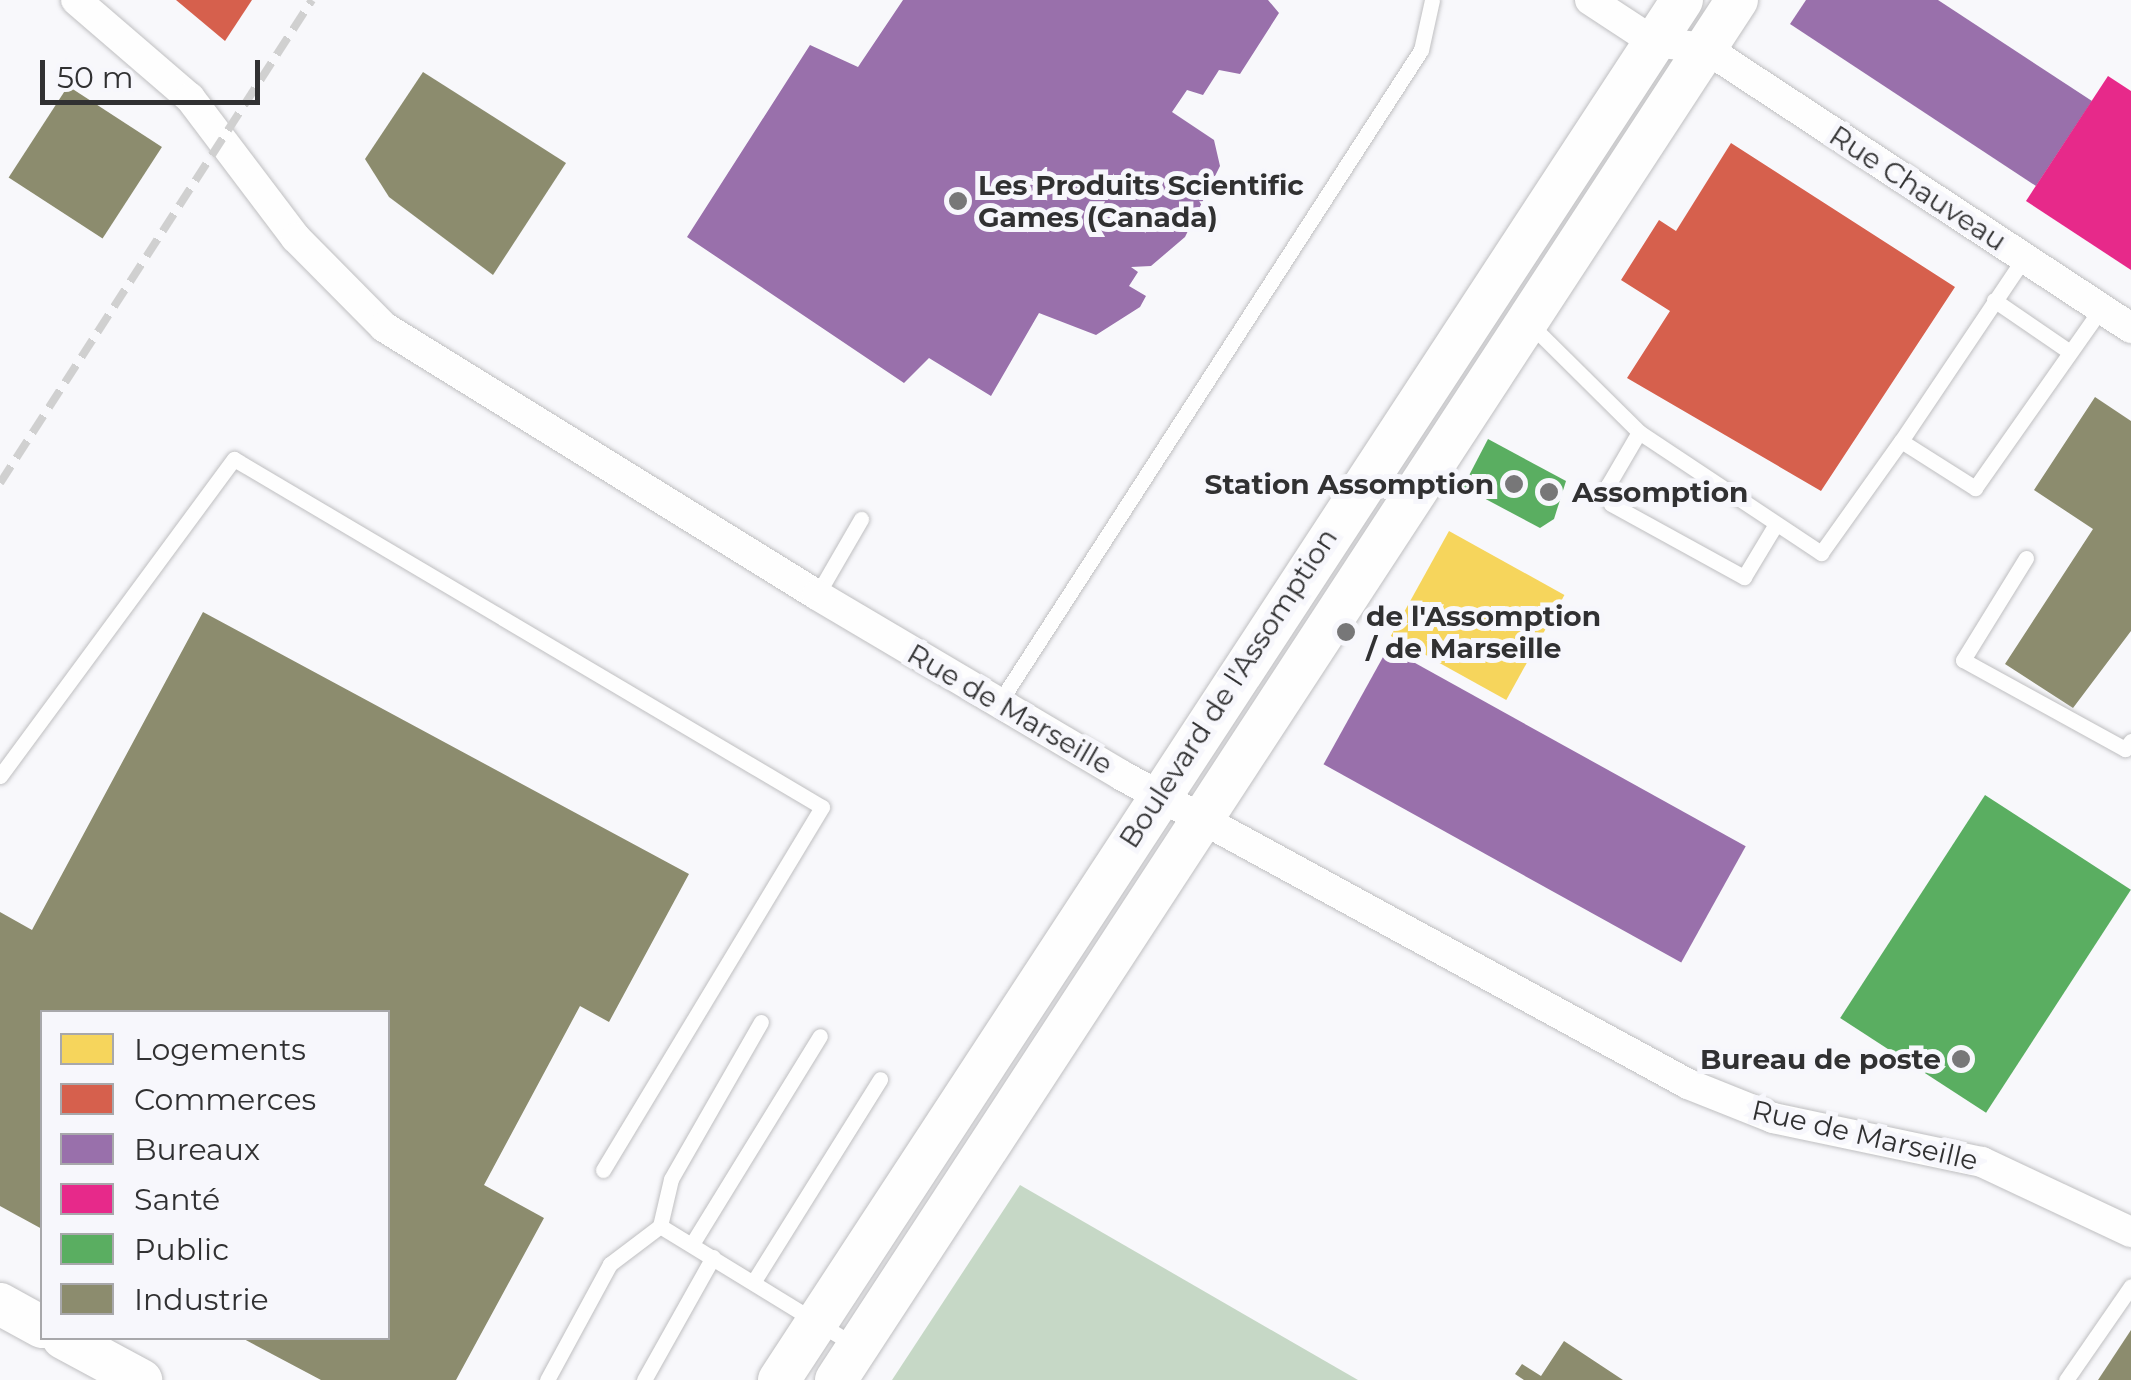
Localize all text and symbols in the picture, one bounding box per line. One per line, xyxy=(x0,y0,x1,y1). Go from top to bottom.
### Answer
scale bar xyxy=(45,40,265,102)
text: 50 m xyxy=(57,59,134,96)
street label: Rue Chauveau xyxy=(1823,118,2013,258)
place label: Les Produits Scientific Games (Canada) xyxy=(978,168,1304,234)
marker: Les Produits Scientific Games (Canada) xyxy=(947,190,969,212)
place label: Station Assomption xyxy=(1205,467,1494,501)
marker: Station Assomption xyxy=(1503,473,1525,495)
place label: Assomption xyxy=(1572,475,1748,509)
marker: Assomption xyxy=(1536,479,1562,505)
street label: Boulevard de l'Assomption xyxy=(1112,522,1344,854)
place label: de l'Assomption / de Marseille xyxy=(1366,599,1601,665)
marker: de l'Assomption / de Marseille xyxy=(1335,621,1357,643)
street label: Rue de Marseille xyxy=(902,637,1118,781)
legend xyxy=(40,1010,390,1340)
text: Logements xyxy=(134,1031,306,1068)
place label: Bureau de poste xyxy=(1700,1042,1941,1076)
marker: Bureau de poste xyxy=(1950,1048,1972,1070)
text: Commerces xyxy=(134,1081,316,1118)
street label: Rue de Marseille xyxy=(1749,1093,1981,1177)
text: Bureaux xyxy=(134,1131,260,1168)
text: Santé xyxy=(134,1181,220,1218)
text: Public xyxy=(134,1231,229,1268)
text: Industrie xyxy=(134,1281,269,1318)

